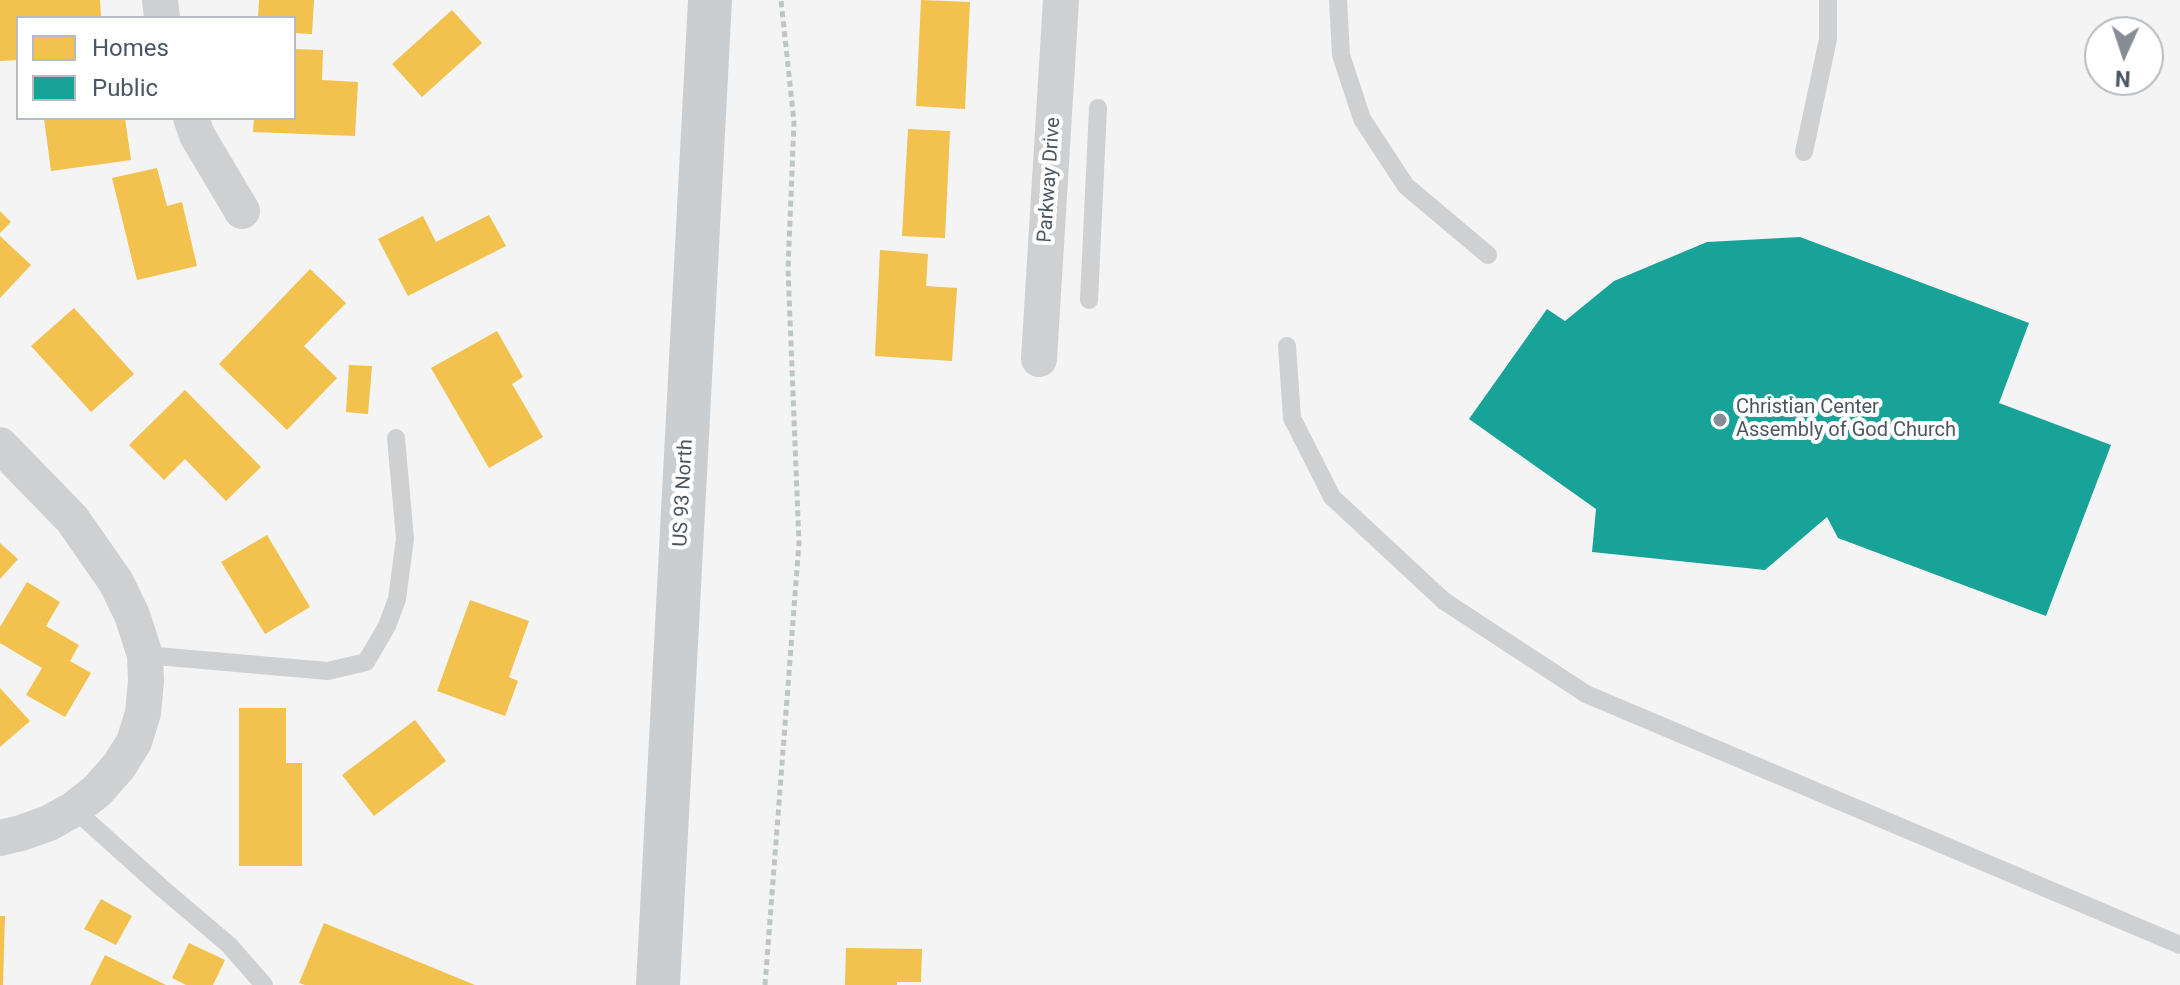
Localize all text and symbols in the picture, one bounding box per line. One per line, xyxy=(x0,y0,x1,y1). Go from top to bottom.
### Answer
legend xyxy=(16,16,296,120)
north arrow xyxy=(2084,16,2164,96)
text: Homes xyxy=(92,34,169,62)
text: N xyxy=(2114,66,2131,91)
text: Public xyxy=(92,74,158,102)
street label: Parkway Drive xyxy=(1034,117,1066,243)
place label: Christian Center Assembly of God Church xyxy=(1736,396,1956,443)
marker: Christian Center Assembly of God Church xyxy=(1711,411,1729,429)
street label: US 93 North xyxy=(669,439,699,547)

